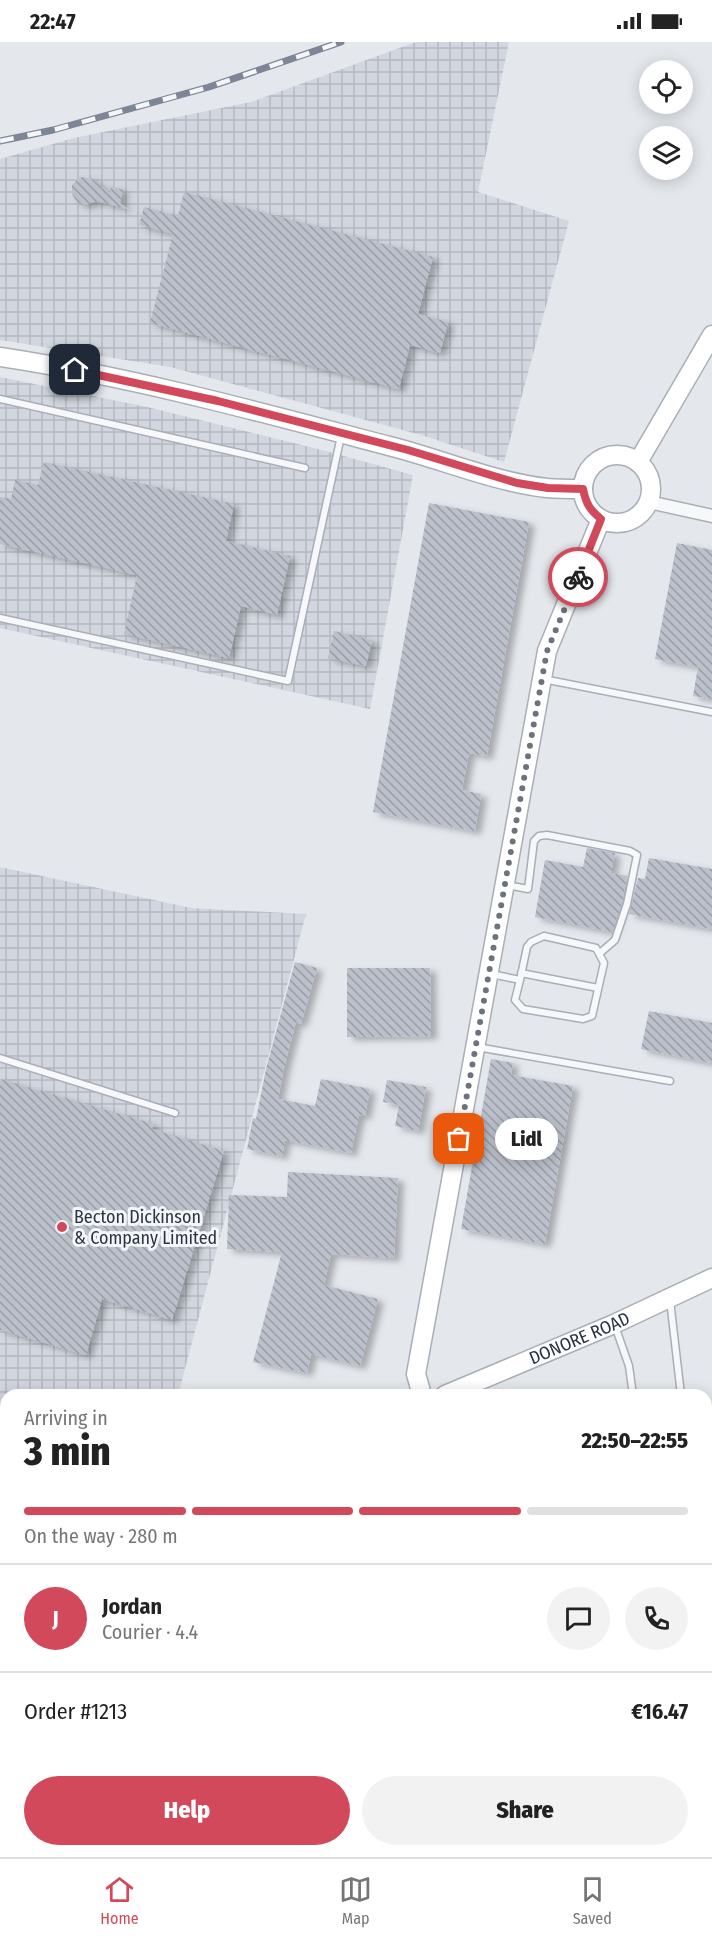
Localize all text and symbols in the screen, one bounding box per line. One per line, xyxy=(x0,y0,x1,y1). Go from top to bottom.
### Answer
text: 22:47 xyxy=(30,8,76,35)
map controls xyxy=(639,60,693,180)
button: locate xyxy=(639,60,693,114)
button: layers xyxy=(639,126,693,180)
pin xyxy=(49,344,100,395)
icon: home xyxy=(58,353,91,386)
courier xyxy=(548,547,608,607)
icon: bike xyxy=(562,561,595,594)
pin xyxy=(433,1113,484,1164)
callout: Lidl xyxy=(495,1118,558,1160)
icon: bag xyxy=(442,1122,475,1155)
text: Lidl xyxy=(511,1127,542,1151)
place label: Becton Dickinson & Company Limited xyxy=(74,1206,217,1249)
marker: Becton Dickinson & Company Limited xyxy=(55,1220,69,1234)
street label: DONORE ROAD xyxy=(526,1307,633,1369)
text: Arriving in xyxy=(24,1406,108,1430)
text: 22:50–22:55 xyxy=(581,1427,688,1454)
text: 3 min xyxy=(24,1429,111,1475)
text: On the way · 280 m xyxy=(24,1524,178,1548)
button: chat xyxy=(547,1587,610,1650)
button: phone xyxy=(625,1587,688,1650)
text: Jordan xyxy=(102,1593,162,1620)
text: J xyxy=(52,1605,59,1632)
text: Courier · 4.4 xyxy=(102,1620,198,1644)
text: Order #1213 xyxy=(24,1698,127,1725)
text: €16.47 xyxy=(631,1698,688,1725)
button: Help xyxy=(24,1776,350,1845)
button: Share xyxy=(362,1776,688,1845)
tab: Home xyxy=(100,1873,139,1928)
tab: Map xyxy=(339,1873,372,1928)
tab: Saved xyxy=(573,1873,612,1928)

